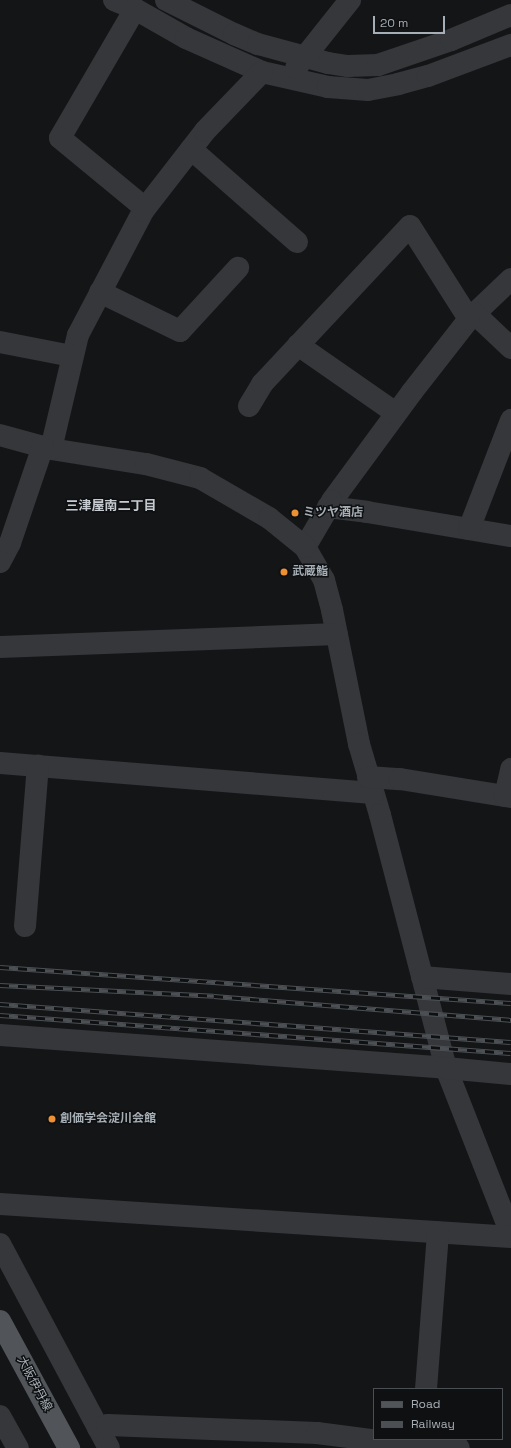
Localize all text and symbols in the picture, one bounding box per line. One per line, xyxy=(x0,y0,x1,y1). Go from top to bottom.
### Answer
scale bar xyxy=(375,8,447,34)
text: 20 m xyxy=(380,15,408,31)
district label: 三津屋南二丁目 xyxy=(66,498,156,514)
place label: ミツヤ酒店 xyxy=(303,506,363,520)
marker: ミツヤ酒店 xyxy=(290,508,300,518)
place label: 武蔵鮨 xyxy=(292,565,328,579)
marker: 武蔵鮨 xyxy=(279,567,289,577)
place label: 創価学会淀川会館 xyxy=(60,1112,156,1126)
marker: 創価学会淀川会館 xyxy=(47,1114,57,1124)
street label: 大阪伊丹線 xyxy=(14,1354,54,1414)
legend xyxy=(373,1388,503,1440)
text: Road xyxy=(411,1396,440,1412)
text: Railway xyxy=(411,1416,455,1432)

